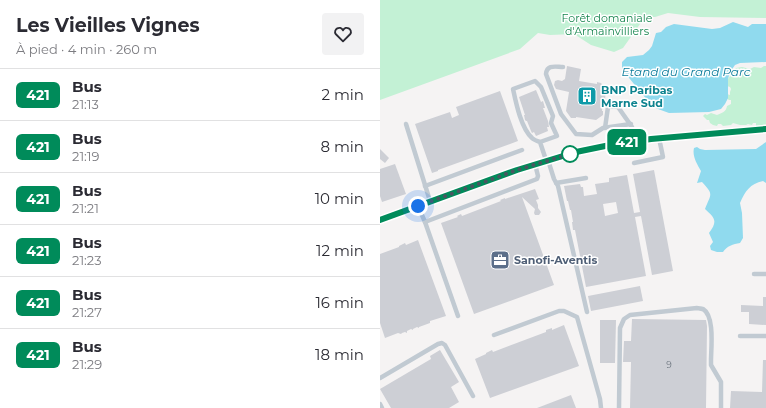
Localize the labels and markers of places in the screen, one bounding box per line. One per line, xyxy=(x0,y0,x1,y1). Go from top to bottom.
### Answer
place label: BNP Paribas Marne Sud xyxy=(601,83,672,110)
building icon: BNP Paribas Marne Sud xyxy=(576,85,598,107)
unlabelled marker xyxy=(561,145,579,163)
office icon: Sanofi-Aventis xyxy=(489,249,511,271)
place label: Sanofi-Aventis xyxy=(514,253,597,267)

